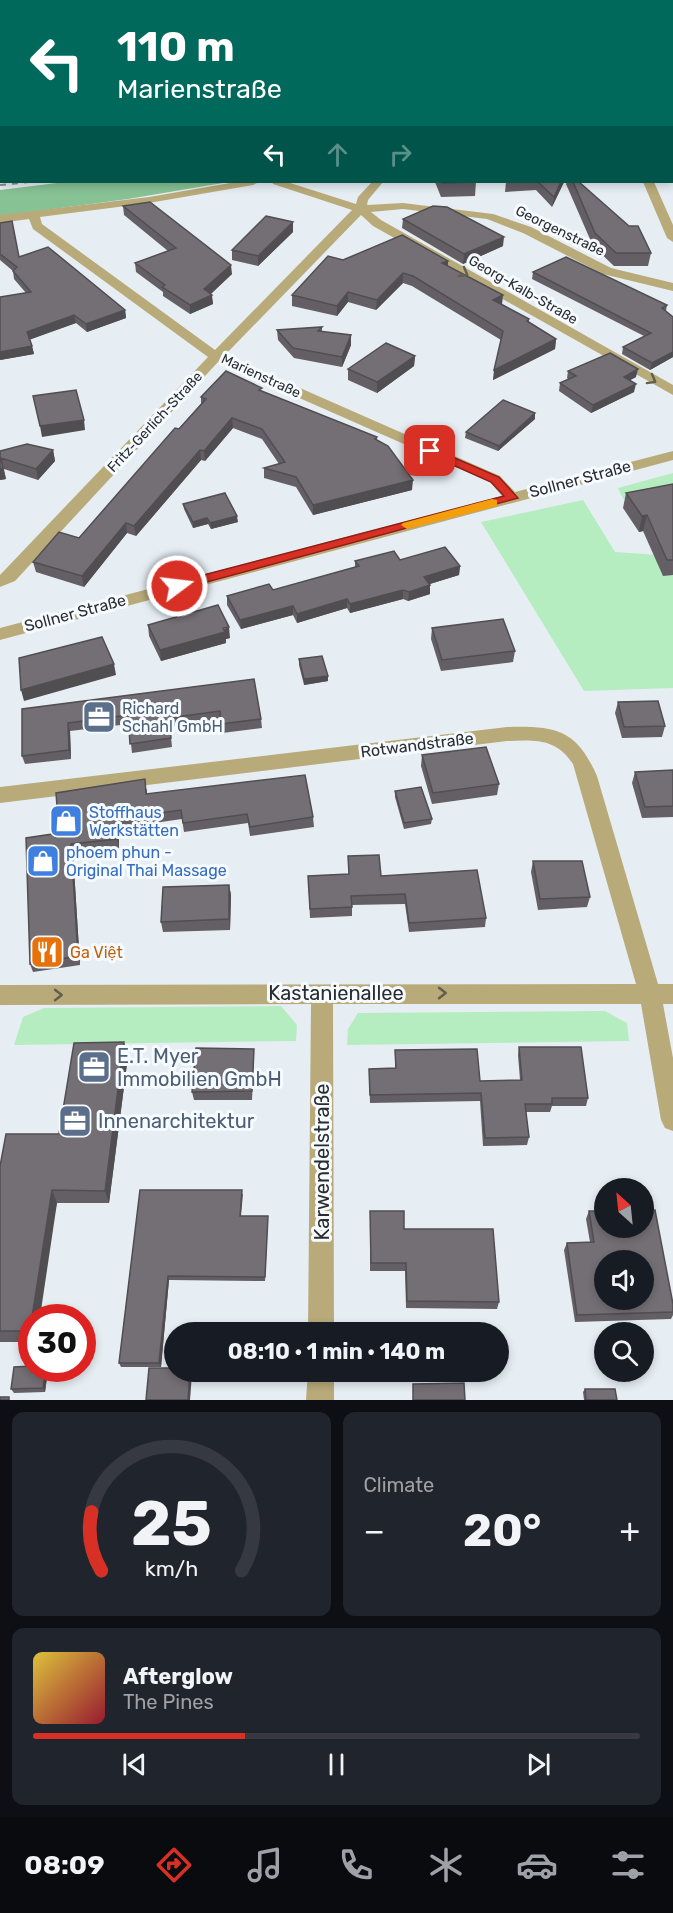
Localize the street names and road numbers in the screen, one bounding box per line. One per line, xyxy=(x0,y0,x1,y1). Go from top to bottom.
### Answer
street label: Georgenstraße xyxy=(513,202,607,260)
street label: Georg-Kalb-Straße xyxy=(465,252,581,328)
street label: Marienstraße xyxy=(219,350,303,402)
street label: Fritz-Gerlich-Straße xyxy=(104,368,206,476)
street label: Sollner Straße xyxy=(527,456,633,502)
street label: Sollner Straße xyxy=(22,590,128,636)
street label: Rotwandstraße xyxy=(359,729,475,761)
street label: Kastanienallee xyxy=(268,981,404,1005)
street label: Karwendelstraße xyxy=(310,1083,334,1241)

